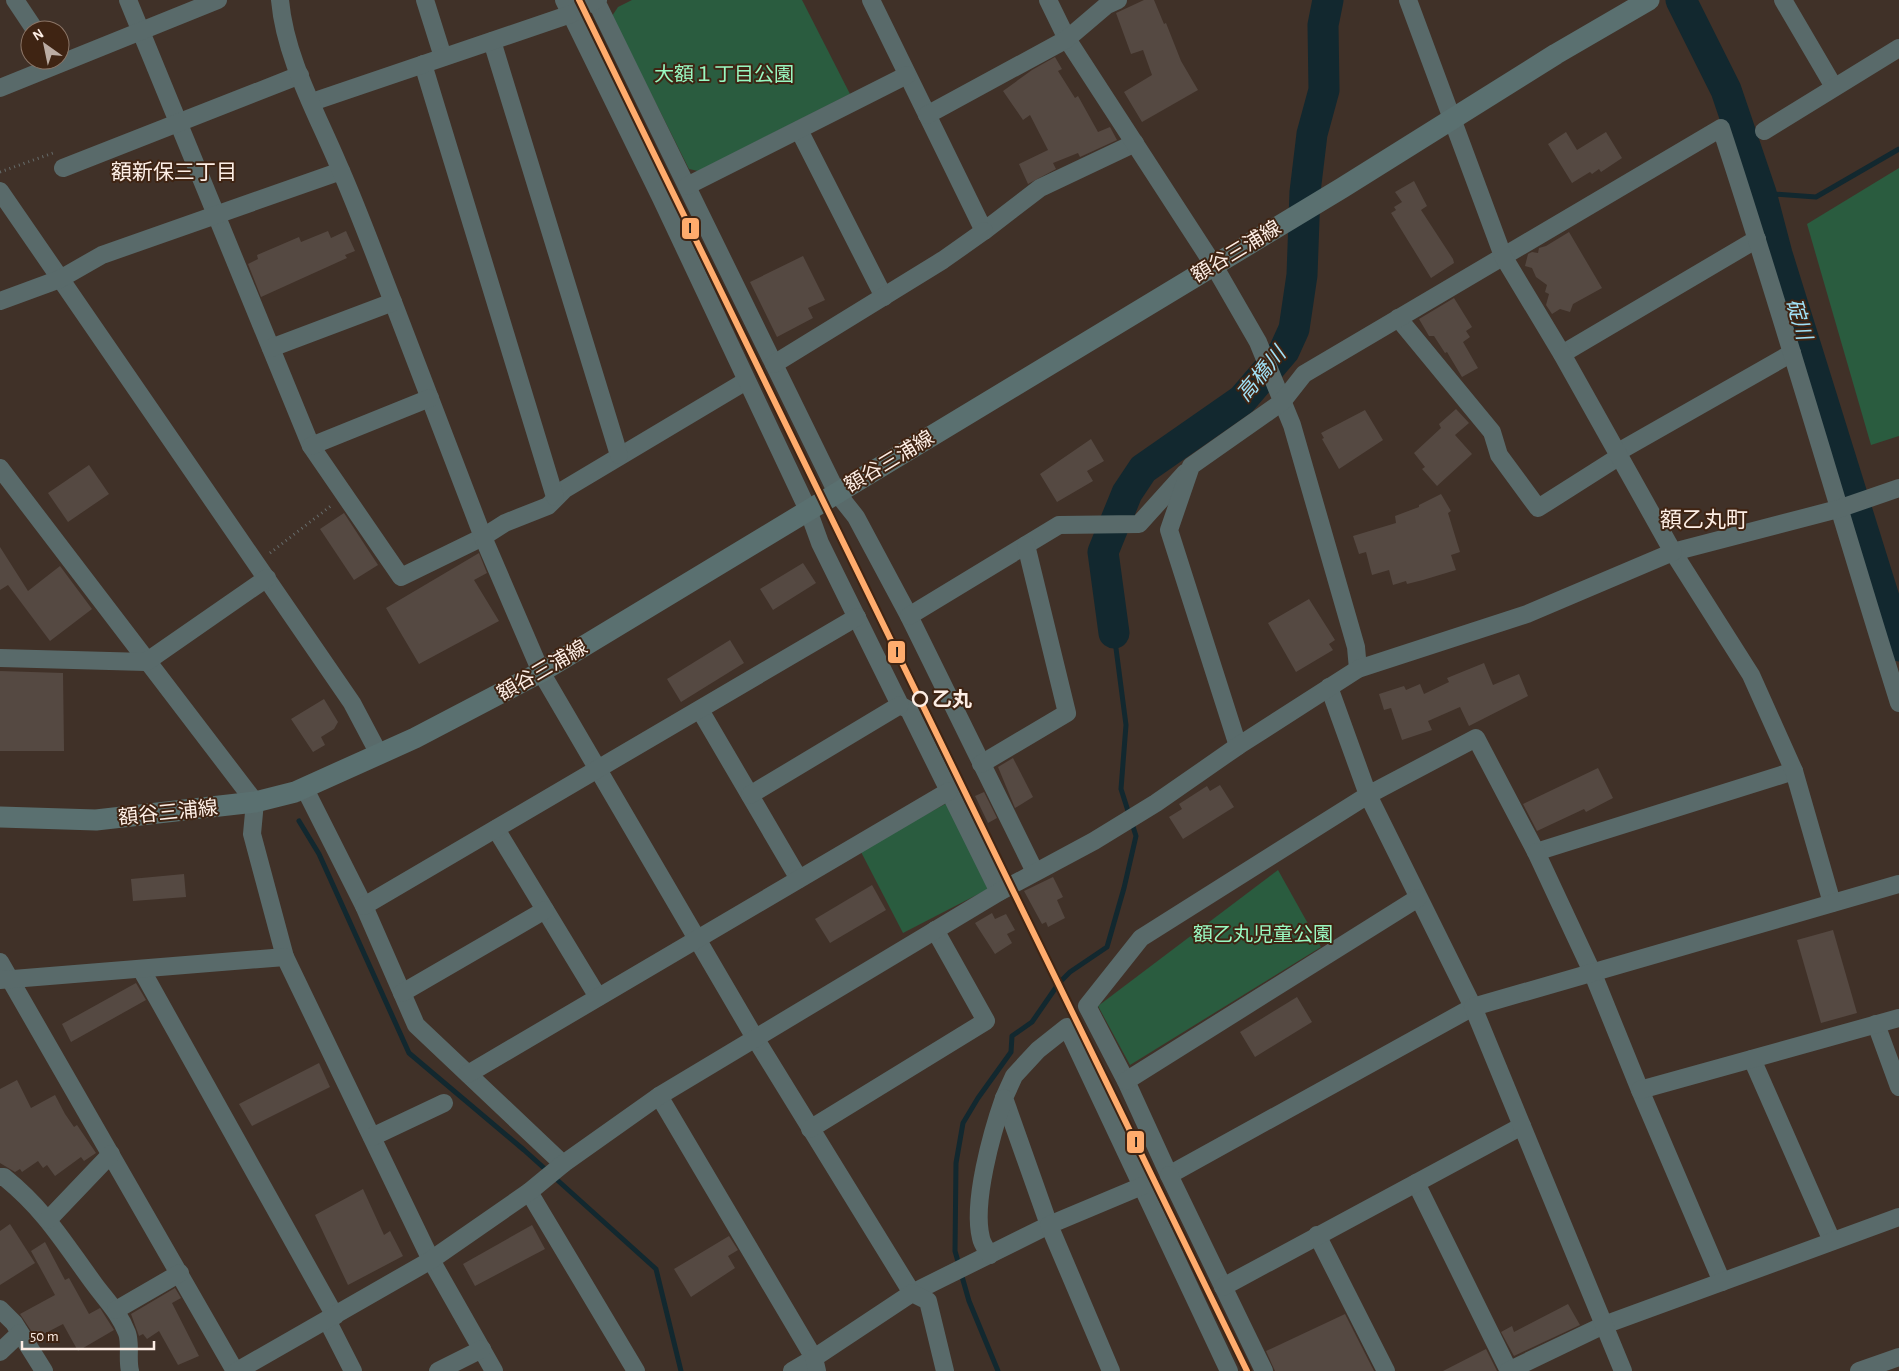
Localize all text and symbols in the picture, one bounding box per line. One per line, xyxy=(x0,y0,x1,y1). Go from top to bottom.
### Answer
north arrow xyxy=(20,20,70,70)
text: N xyxy=(31,26,46,43)
park label: 大額１丁目公園 xyxy=(654,64,794,85)
district label: 額新保三丁目 xyxy=(111,161,237,183)
street label: 額谷三浦線 xyxy=(1187,216,1285,286)
line badge: I xyxy=(681,217,700,240)
text: I xyxy=(688,222,692,236)
water label: 碇川 xyxy=(1782,296,1816,344)
water label: 高橋川 xyxy=(1232,341,1291,405)
street label: 額谷三浦線 xyxy=(840,426,938,496)
district label: 額乙丸町 xyxy=(1660,508,1748,531)
street label: 額谷三浦線 xyxy=(493,635,591,705)
line badge: I xyxy=(887,640,906,664)
text: I xyxy=(895,646,899,660)
place label: 乙丸 xyxy=(932,689,972,710)
marker: 乙丸 xyxy=(912,691,928,707)
street label: 額谷三浦線 xyxy=(117,796,219,828)
park label: 額乙丸児童公園 xyxy=(1193,924,1333,945)
line badge: I xyxy=(1126,1130,1145,1154)
text: I xyxy=(1134,1136,1138,1150)
scale bar xyxy=(22,1318,155,1350)
text: 50 m xyxy=(30,1329,59,1344)

